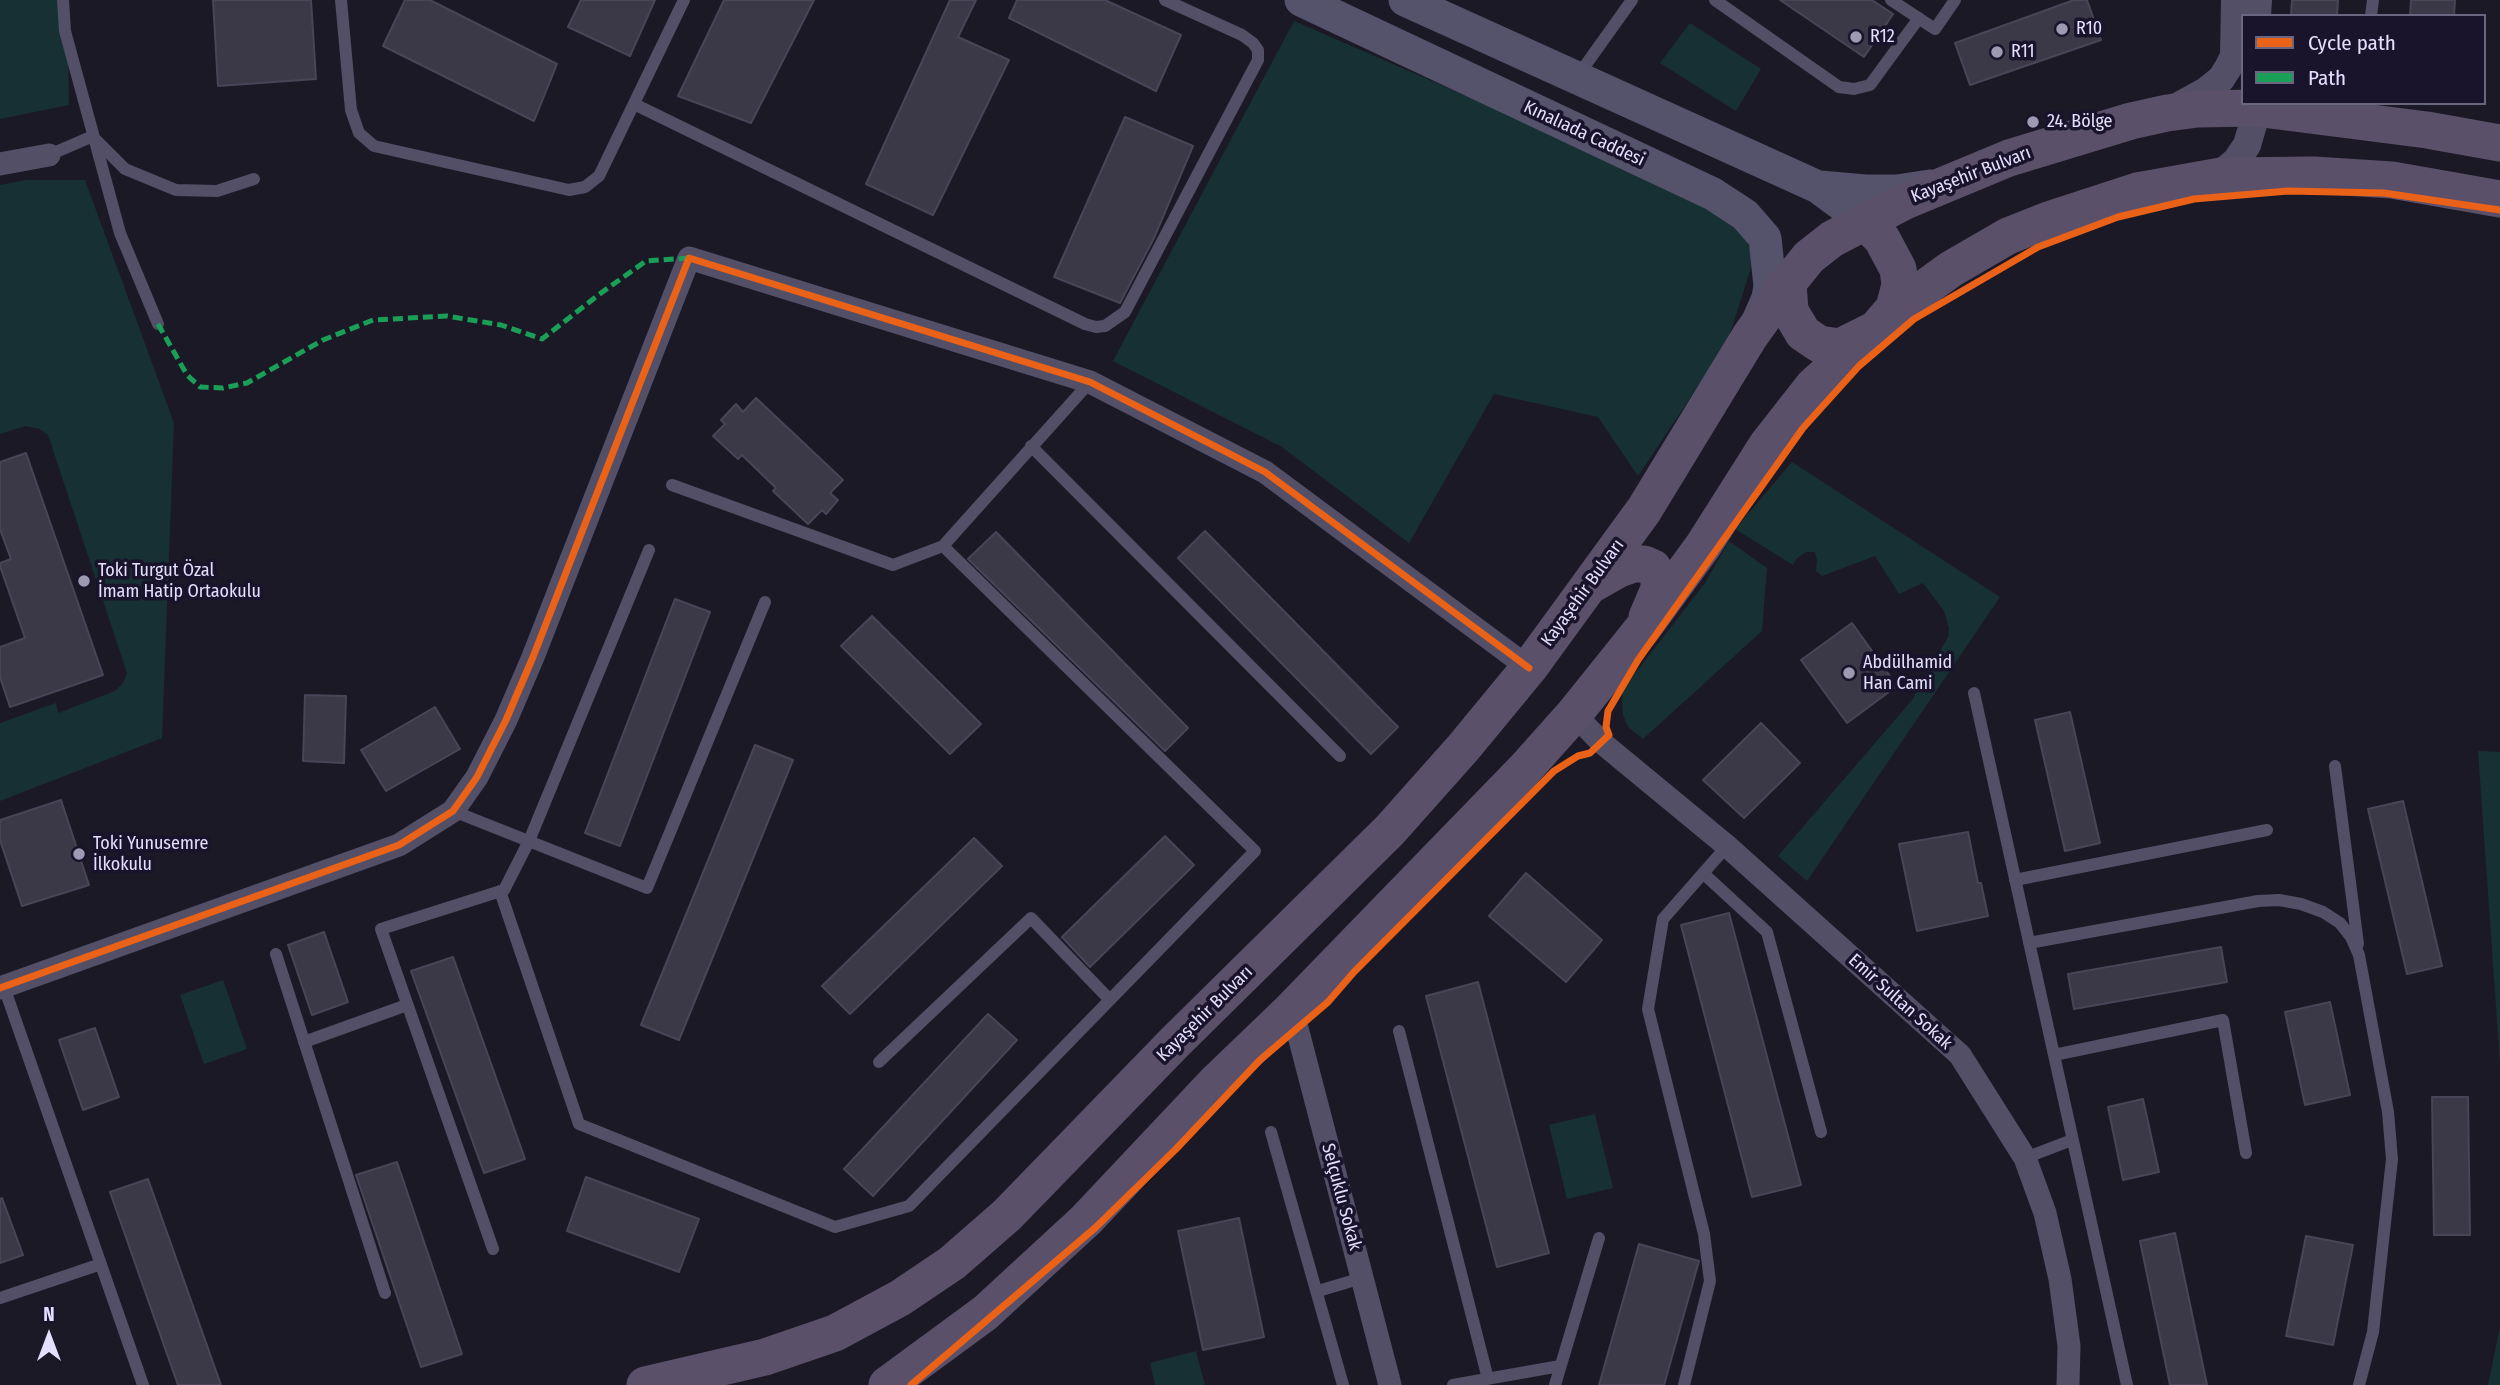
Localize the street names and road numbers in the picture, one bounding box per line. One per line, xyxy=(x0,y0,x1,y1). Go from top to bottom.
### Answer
street label: Kınalıada Caddesi xyxy=(1520,96,1648,172)
street label: Kayaşehir Bulvarı xyxy=(1908,142,2034,208)
street label: Kayaşehir Bulvarı xyxy=(1537,535,1629,651)
street label: Emir Sultan Sokak xyxy=(1844,950,1956,1054)
street label: Kayaşehir Bulvarı xyxy=(1153,962,1257,1066)
street label: Selçuklu Sokak xyxy=(1316,1141,1366,1253)

